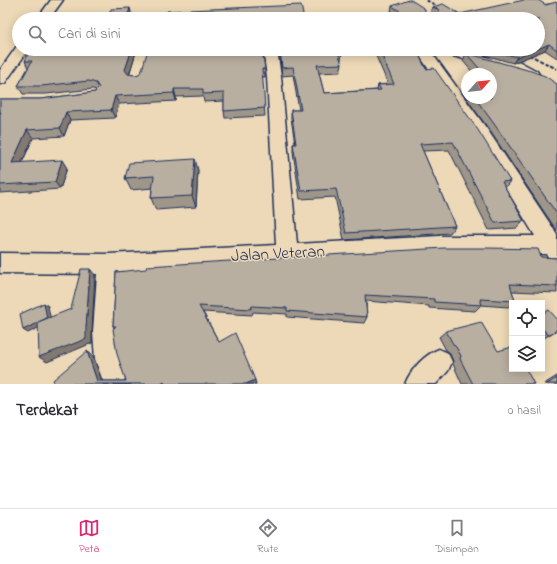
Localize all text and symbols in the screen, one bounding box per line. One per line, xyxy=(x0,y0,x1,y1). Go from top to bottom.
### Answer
search box xyxy=(12,12,545,56)
icon: search xyxy=(26,23,48,45)
text: Cari di sini xyxy=(58,23,121,45)
north arrow xyxy=(461,68,497,104)
street label: Jalan Veteran xyxy=(230,239,326,269)
map controls xyxy=(509,300,545,372)
button: locate xyxy=(509,300,545,336)
button: layers xyxy=(509,336,545,372)
text: Terdekat xyxy=(16,398,78,423)
text: 0 hasil xyxy=(508,401,541,420)
tab: Peta xyxy=(78,517,100,557)
tab: Rute xyxy=(257,517,279,557)
tab: Disimpan xyxy=(435,517,479,557)

